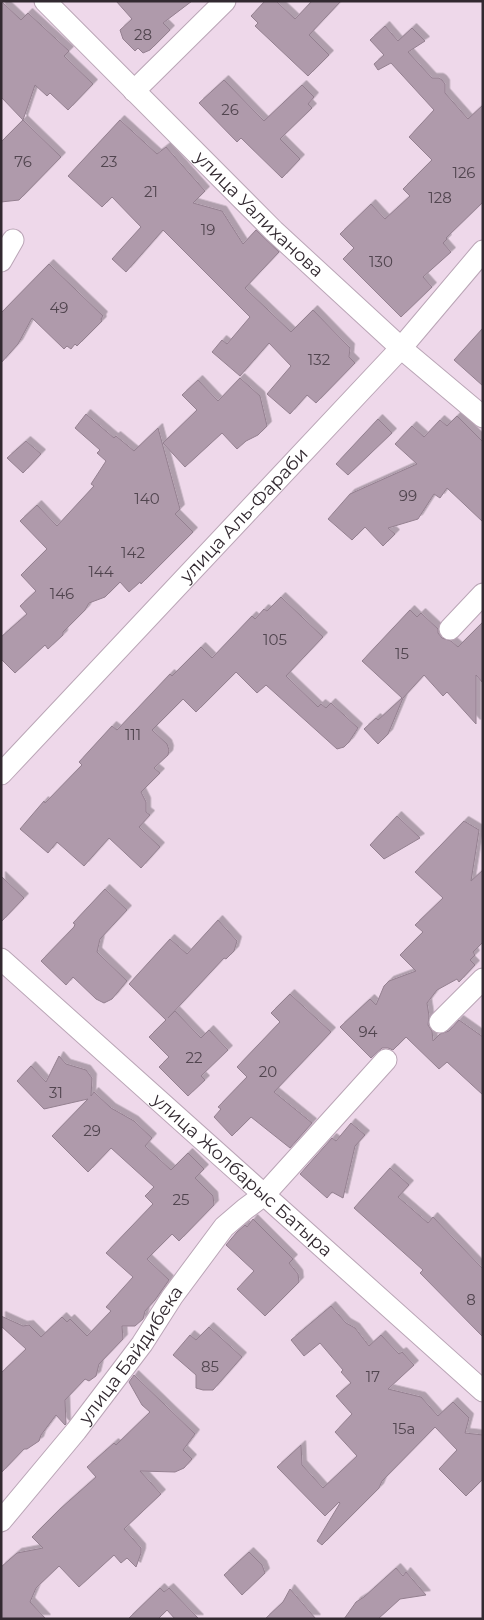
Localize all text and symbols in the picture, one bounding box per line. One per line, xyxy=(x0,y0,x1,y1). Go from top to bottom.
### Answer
house number: 28 xyxy=(134,25,152,44)
house number: 26 xyxy=(221,100,239,119)
street label: улица Уалиханова xyxy=(189,146,328,282)
house number: 76 xyxy=(14,152,32,171)
house number: 23 xyxy=(101,152,117,171)
house number: 126 xyxy=(452,163,476,182)
house number: 21 xyxy=(144,182,158,201)
house number: 128 xyxy=(428,188,452,207)
house number: 19 xyxy=(201,220,215,239)
house number: 130 xyxy=(369,252,393,271)
house number: 49 xyxy=(50,298,68,317)
house number: 132 xyxy=(308,350,330,369)
street label: улица Аль-Фараби xyxy=(175,443,313,588)
house number: 99 xyxy=(399,486,417,505)
house number: 140 xyxy=(134,489,160,508)
house number: 142 xyxy=(121,543,145,562)
house number: 144 xyxy=(88,562,114,581)
house number: 146 xyxy=(50,584,74,603)
house number: 105 xyxy=(263,630,287,649)
house number: 15 xyxy=(395,644,409,663)
house number: 111 xyxy=(125,725,141,744)
house number: 94 xyxy=(358,1022,378,1041)
house number: 22 xyxy=(185,1048,203,1067)
house number: 20 xyxy=(259,1062,277,1081)
house number: 31 xyxy=(49,1083,63,1102)
street label: улица Жолбарыс Батыра xyxy=(147,1088,337,1262)
house number: 29 xyxy=(83,1121,101,1140)
house number: 25 xyxy=(172,1190,190,1209)
street label: улица Байдибека xyxy=(74,1281,188,1429)
house number: 8 xyxy=(466,1290,476,1309)
house number: 85 xyxy=(201,1357,219,1376)
house number: 17 xyxy=(366,1367,380,1386)
house number: 15а xyxy=(393,1419,415,1438)

